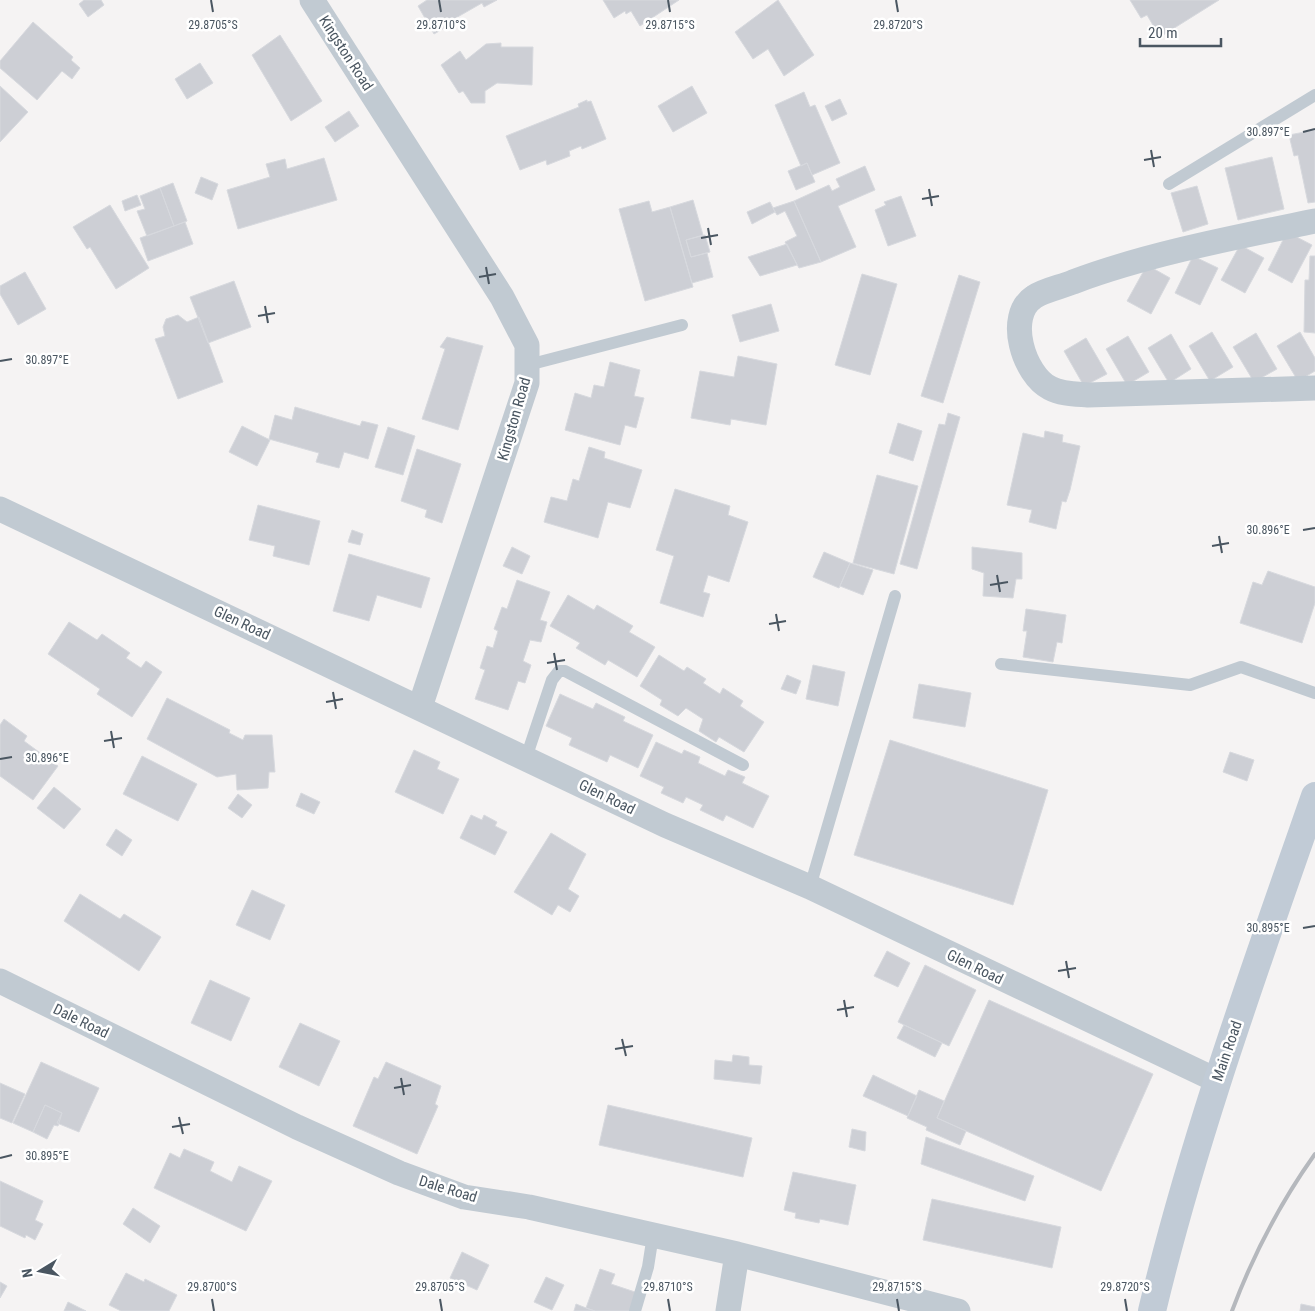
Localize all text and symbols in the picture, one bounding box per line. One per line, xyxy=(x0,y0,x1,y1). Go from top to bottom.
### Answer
street label: Kingston Road xyxy=(315,12,377,94)
scale bar xyxy=(1140,15,1221,47)
text: 29.8705°S xyxy=(188,18,238,32)
text: 29.8710°S xyxy=(416,18,466,32)
text: 29.8715°S xyxy=(645,18,695,32)
text: 29.8720°S xyxy=(873,18,923,32)
text: 20 m xyxy=(1148,24,1178,42)
text: 30.897°E xyxy=(1246,125,1290,139)
text: 30.897°E xyxy=(25,353,69,367)
street label: Kingston Road xyxy=(494,375,534,463)
text: 30.896°E xyxy=(1246,523,1290,537)
street label: Glen Road xyxy=(211,602,273,644)
text: 30.896°E xyxy=(25,751,69,765)
street label: Glen Road xyxy=(576,776,638,818)
text: 30.895°E xyxy=(1246,921,1290,935)
street label: Glen Road xyxy=(944,946,1006,988)
street label: Dale Road xyxy=(50,1000,112,1042)
street label: Main Road xyxy=(1208,1018,1246,1084)
text: 30.895°E xyxy=(25,1149,69,1163)
street label: Dale Road xyxy=(417,1172,479,1206)
north arrow xyxy=(15,1246,65,1296)
text: N xyxy=(19,1268,36,1279)
text: 29.8700°S xyxy=(187,1280,237,1294)
text: 29.8705°S xyxy=(415,1280,465,1294)
text: 29.8710°S xyxy=(643,1280,693,1294)
text: 29.8715°S xyxy=(872,1280,922,1294)
text: 29.8720°S xyxy=(1100,1280,1150,1294)

